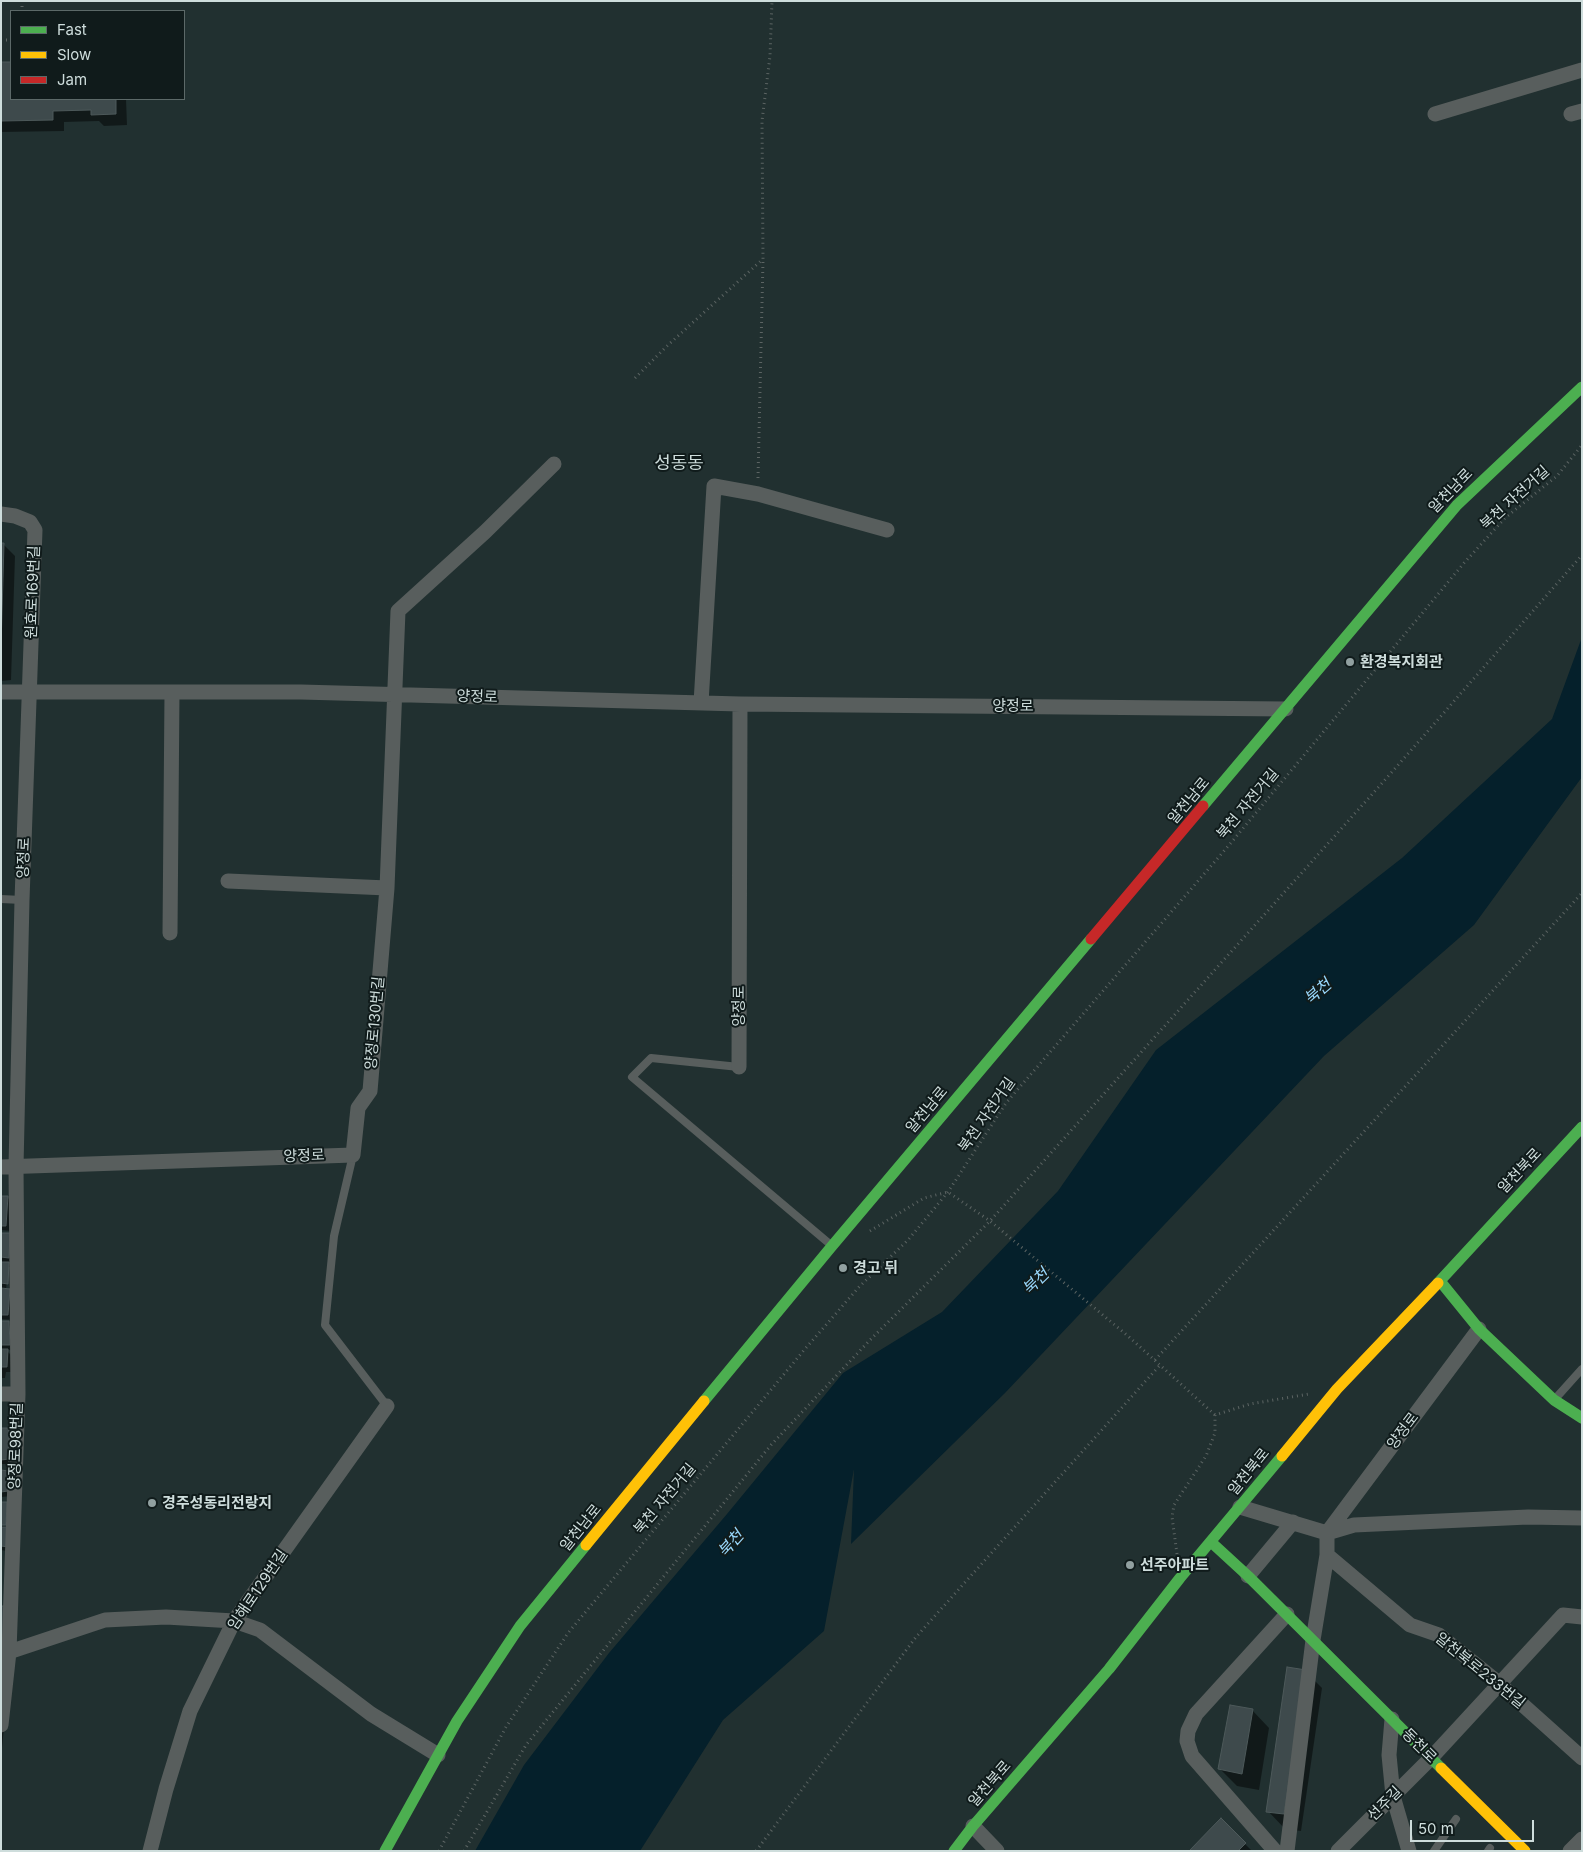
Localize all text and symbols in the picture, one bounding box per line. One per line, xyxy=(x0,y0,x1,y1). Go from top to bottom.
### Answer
legend xyxy=(10,10,185,100)
text: Fast xyxy=(57,20,87,39)
text: Slow xyxy=(57,45,91,64)
text: Jam xyxy=(57,70,87,89)
district label: 성동동 xyxy=(654,453,704,475)
street label: 북천 자전거길 xyxy=(1477,462,1553,534)
street label: 알천남로 xyxy=(1425,465,1477,517)
street label: 원효로169번길 xyxy=(22,545,44,639)
place label: 환경복지회관 xyxy=(1360,653,1443,671)
marker: 환경복지회관 xyxy=(1344,656,1356,668)
street label: 양정로 xyxy=(456,687,498,707)
street label: 양정로 xyxy=(992,697,1034,715)
street label: 북천 자전거길 xyxy=(1213,765,1283,843)
street label: 알천남로 xyxy=(1164,774,1214,828)
street label: 양정로 xyxy=(14,837,34,879)
street label: 양정로130번길 xyxy=(362,975,388,1071)
water label: 북천 xyxy=(1301,975,1335,1009)
street label: 양정로 xyxy=(730,985,748,1027)
street label: 북천 자전거길 xyxy=(955,1074,1019,1156)
street label: 알천남로 xyxy=(902,1083,952,1137)
street label: 알천북로 xyxy=(1495,1145,1545,1197)
street label: 양정로 xyxy=(283,1146,325,1166)
place label: 경고 뒤 xyxy=(853,1259,898,1277)
marker: 경고 뒤 xyxy=(837,1262,849,1274)
water label: 북천 xyxy=(1019,1265,1053,1299)
street label: 양정로98번길 xyxy=(5,1402,27,1490)
street label: 양정로 xyxy=(1383,1409,1423,1453)
street label: 알천북로 xyxy=(1225,1445,1273,1499)
street label: 북천 자전거길 xyxy=(630,1460,700,1538)
place label: 경주성동리전랑지 xyxy=(162,1494,272,1512)
marker: 경주성동리전랑지 xyxy=(146,1497,158,1509)
street label: 알천남로 xyxy=(557,1501,605,1555)
water label: 북천 xyxy=(714,1527,748,1561)
street label: 임해로129번길 xyxy=(224,1546,292,1634)
place label: 선주아파트 xyxy=(1140,1556,1209,1574)
marker: 선주아파트 xyxy=(1124,1559,1136,1571)
street label: 알천북로233번길 xyxy=(1431,1629,1529,1713)
street label: 동천로 xyxy=(1398,1725,1440,1767)
street label: 알천북로 xyxy=(965,1757,1015,1811)
street label: 선주길 xyxy=(1364,1783,1406,1825)
scale bar xyxy=(1413,1810,1537,1842)
text: 50 m xyxy=(1418,1819,1454,1838)

